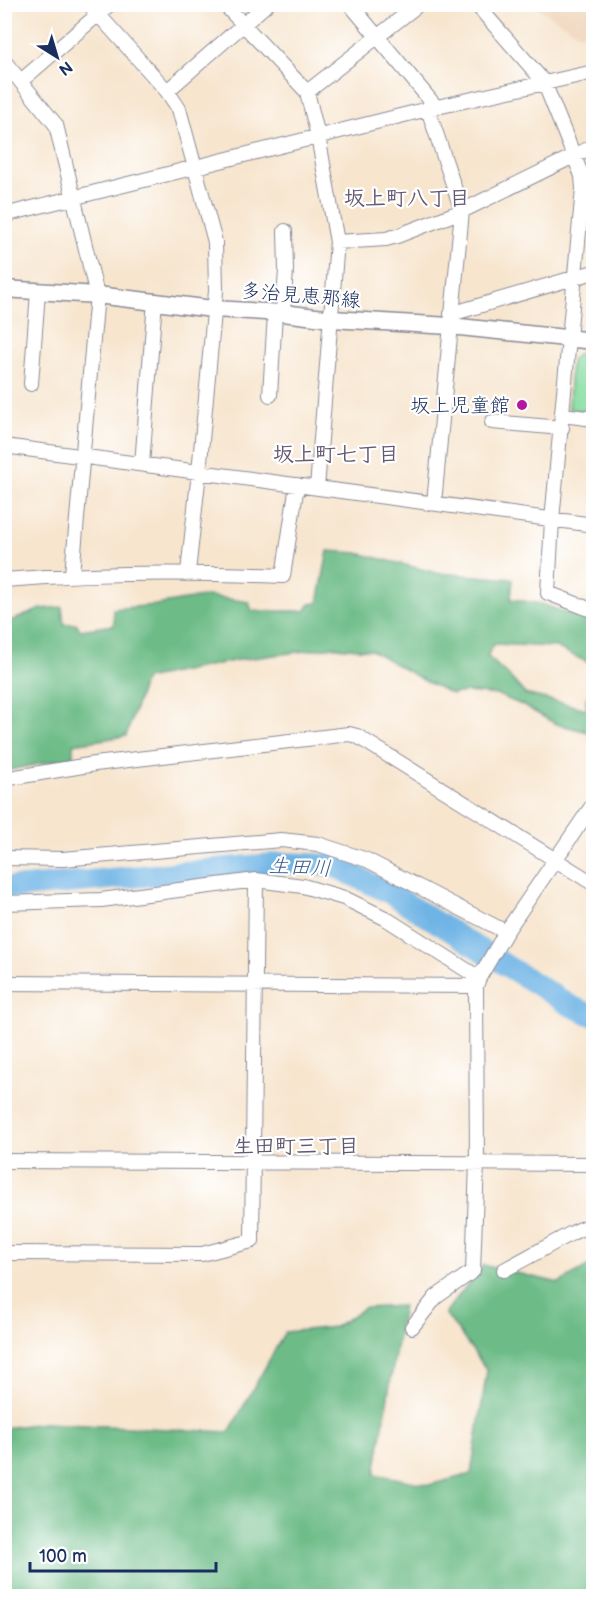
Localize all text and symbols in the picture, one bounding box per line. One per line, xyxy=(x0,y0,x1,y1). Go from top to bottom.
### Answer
north arrow xyxy=(27,27,87,87)
text: N xyxy=(55,57,76,79)
district label: 坂上町八丁目 xyxy=(344,186,470,211)
street label: 多治見恵那線 xyxy=(240,279,362,313)
place label: 坂上児童館 xyxy=(410,394,510,418)
marker: 坂上児童館 xyxy=(515,398,529,412)
district label: 坂上町七丁目 xyxy=(273,442,399,467)
water label: 生田川 xyxy=(268,853,332,882)
district label: 生田町三丁目 xyxy=(233,1134,359,1159)
scale bar xyxy=(30,1535,216,1573)
text: 100 m xyxy=(39,1546,87,1567)

